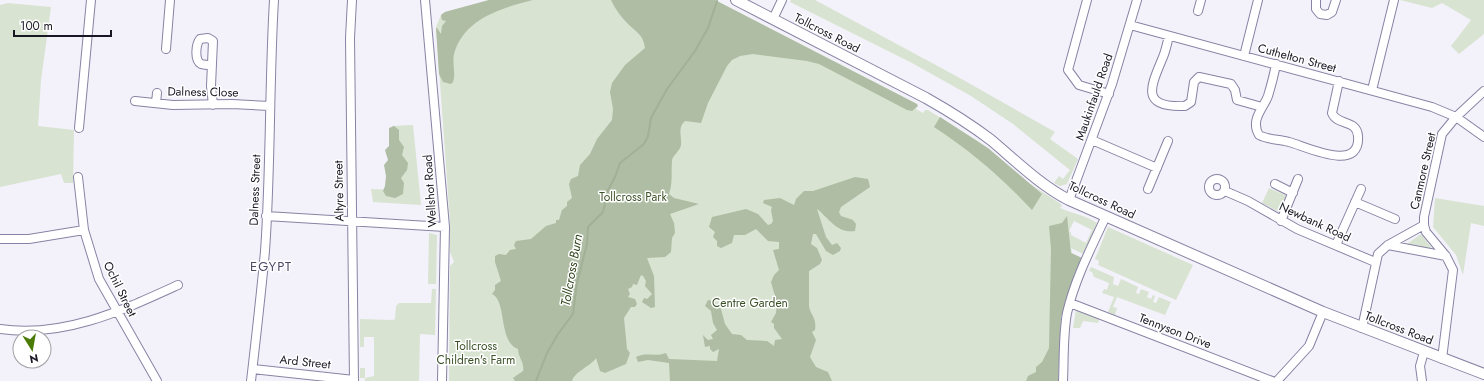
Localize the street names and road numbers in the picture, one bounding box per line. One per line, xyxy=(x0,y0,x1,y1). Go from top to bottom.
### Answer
street label: Tollcross Road xyxy=(791,9,863,57)
street label: Cuthelton Street xyxy=(1256,39,1338,77)
street label: Maukinfauld Road xyxy=(1071,51,1117,143)
street label: Dalness Close xyxy=(167,82,239,102)
street label: Canmore Street xyxy=(1405,131,1441,211)
street label: Dalness Street xyxy=(245,154,265,226)
street label: Wellshot Road xyxy=(418,154,442,228)
street label: Altyre Street xyxy=(329,160,349,222)
street label: Tollcross Road xyxy=(1066,177,1138,223)
street label: Newbank Road xyxy=(1276,198,1354,246)
street label: Ochil Street xyxy=(99,258,141,320)
street label: Tollcross Road xyxy=(1362,307,1436,349)
street label: Tennyson Drive xyxy=(1136,309,1214,353)
street label: Ard Street xyxy=(279,350,331,374)

